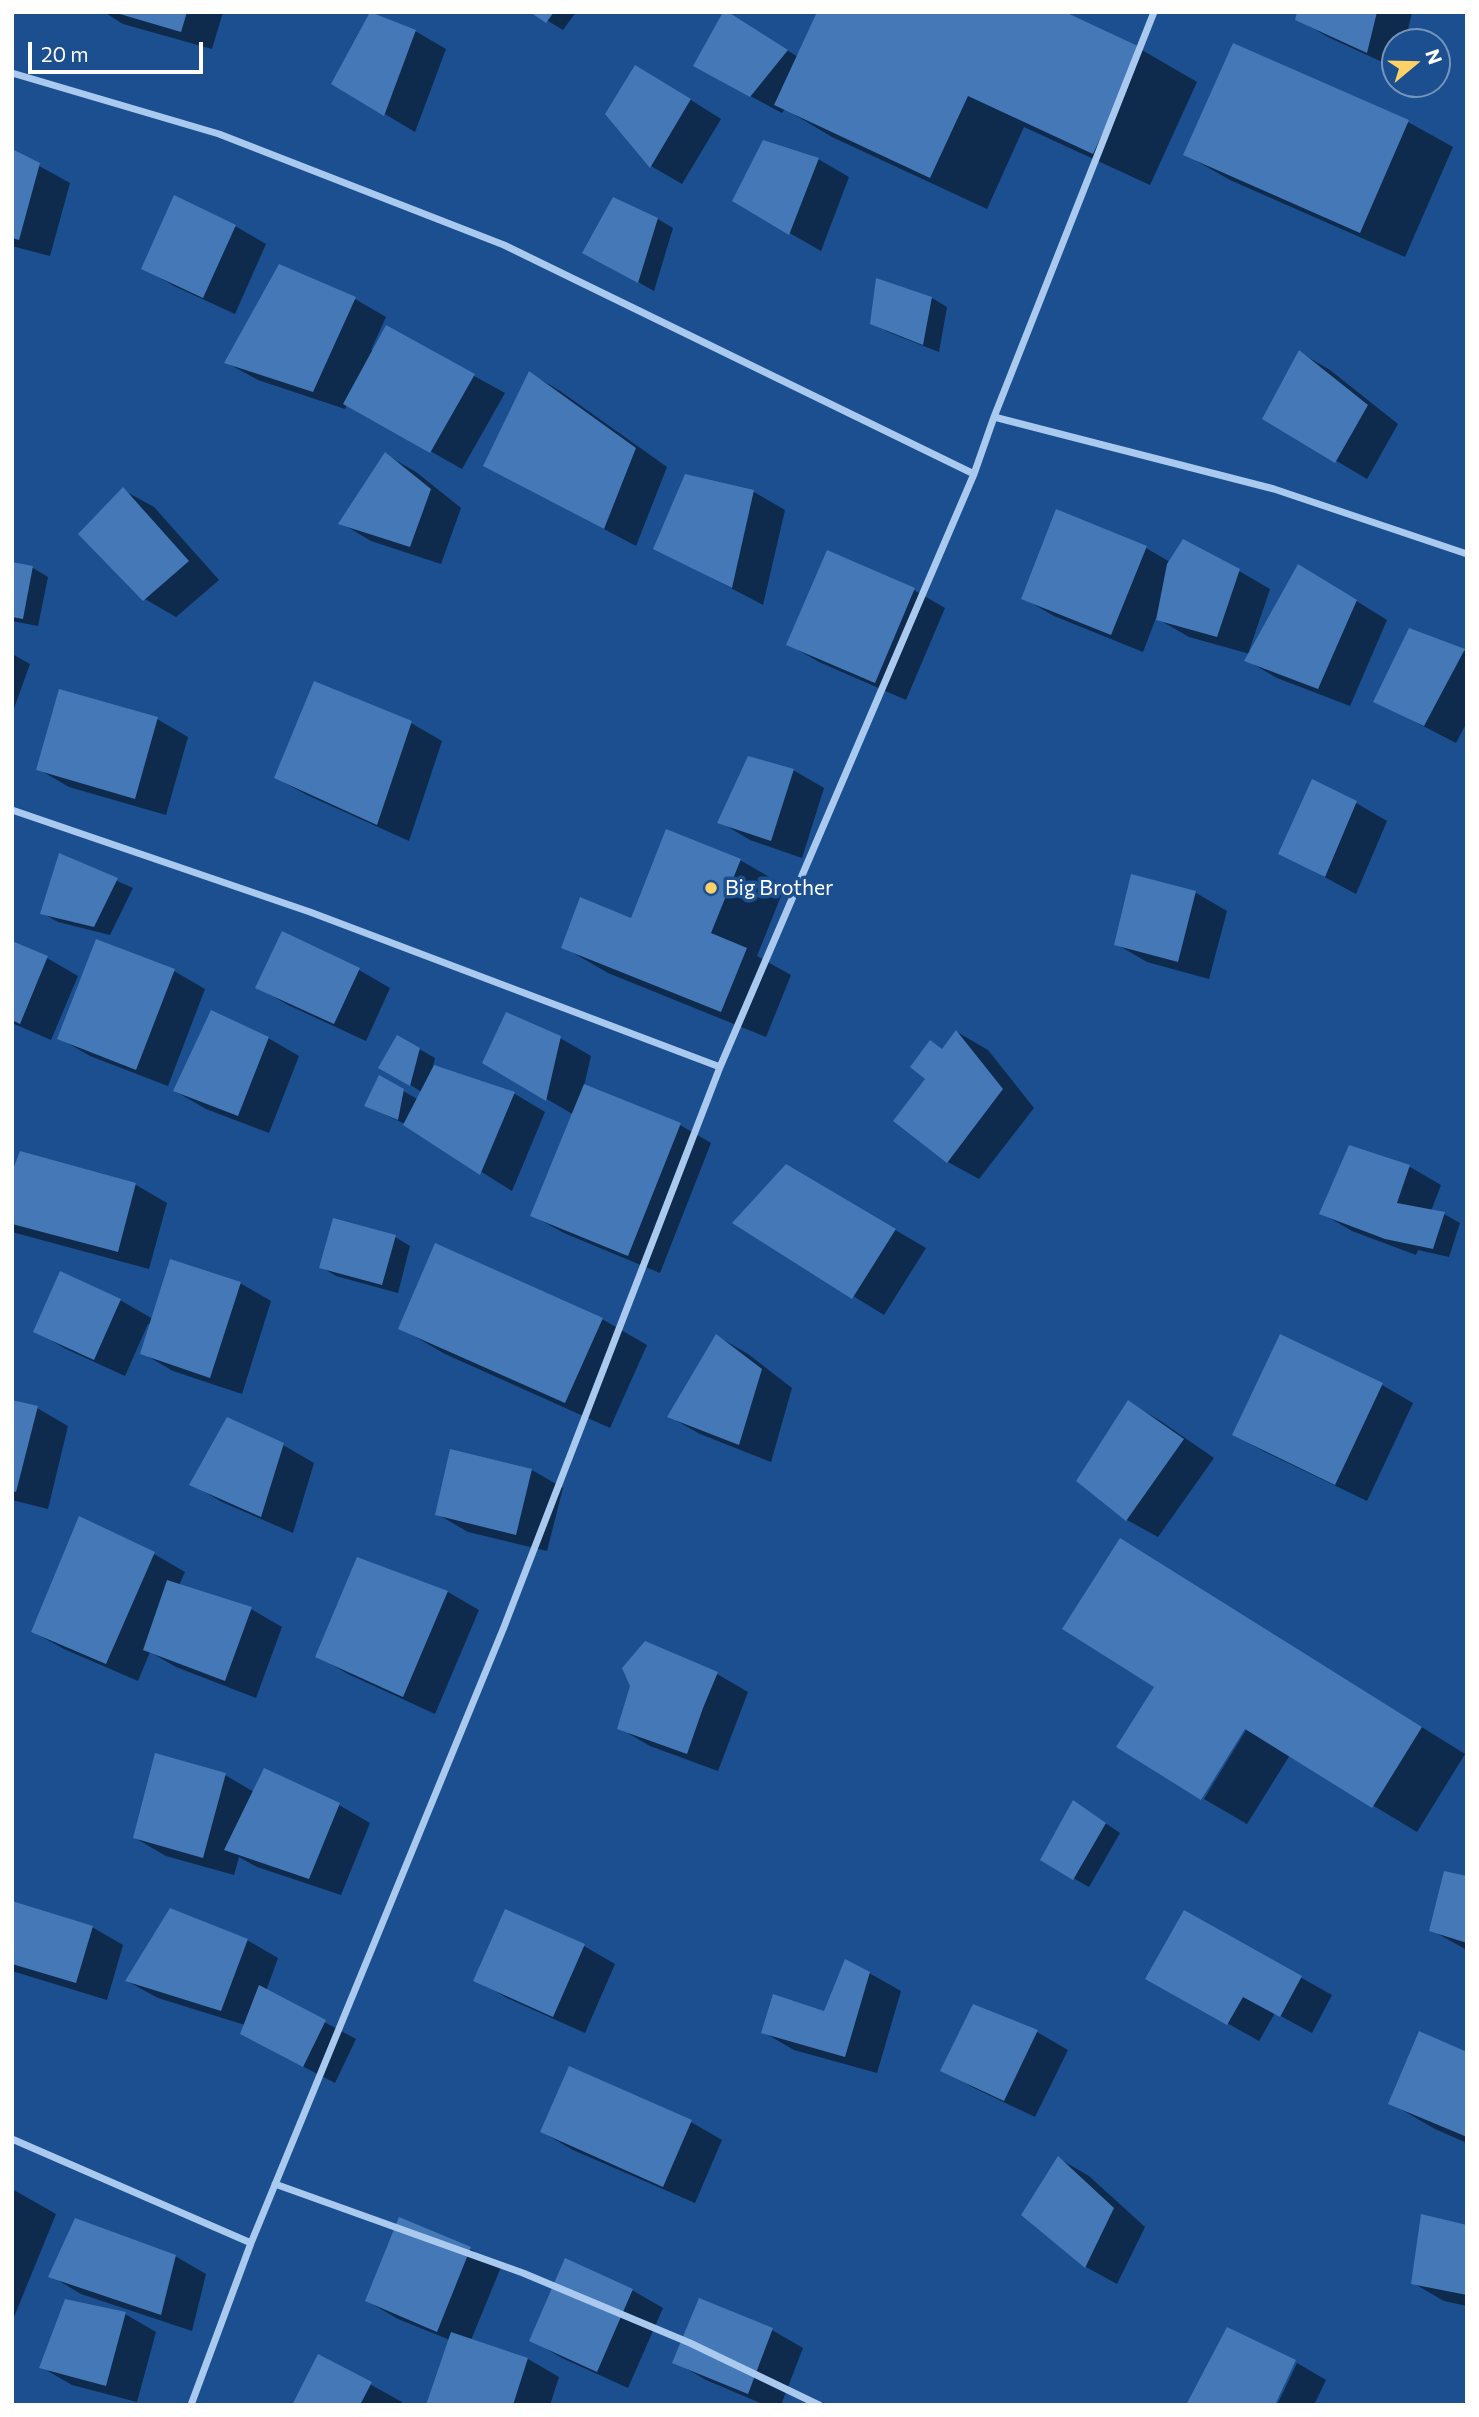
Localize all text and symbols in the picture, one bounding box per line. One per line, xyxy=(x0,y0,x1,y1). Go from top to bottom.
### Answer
scale bar xyxy=(32,28,206,72)
north arrow xyxy=(1381,28,1451,98)
text: 20 m xyxy=(41,41,89,66)
text: N xyxy=(1421,46,1448,67)
place label: Big Brother xyxy=(725,875,833,901)
marker: Big Brother xyxy=(703,880,719,896)

